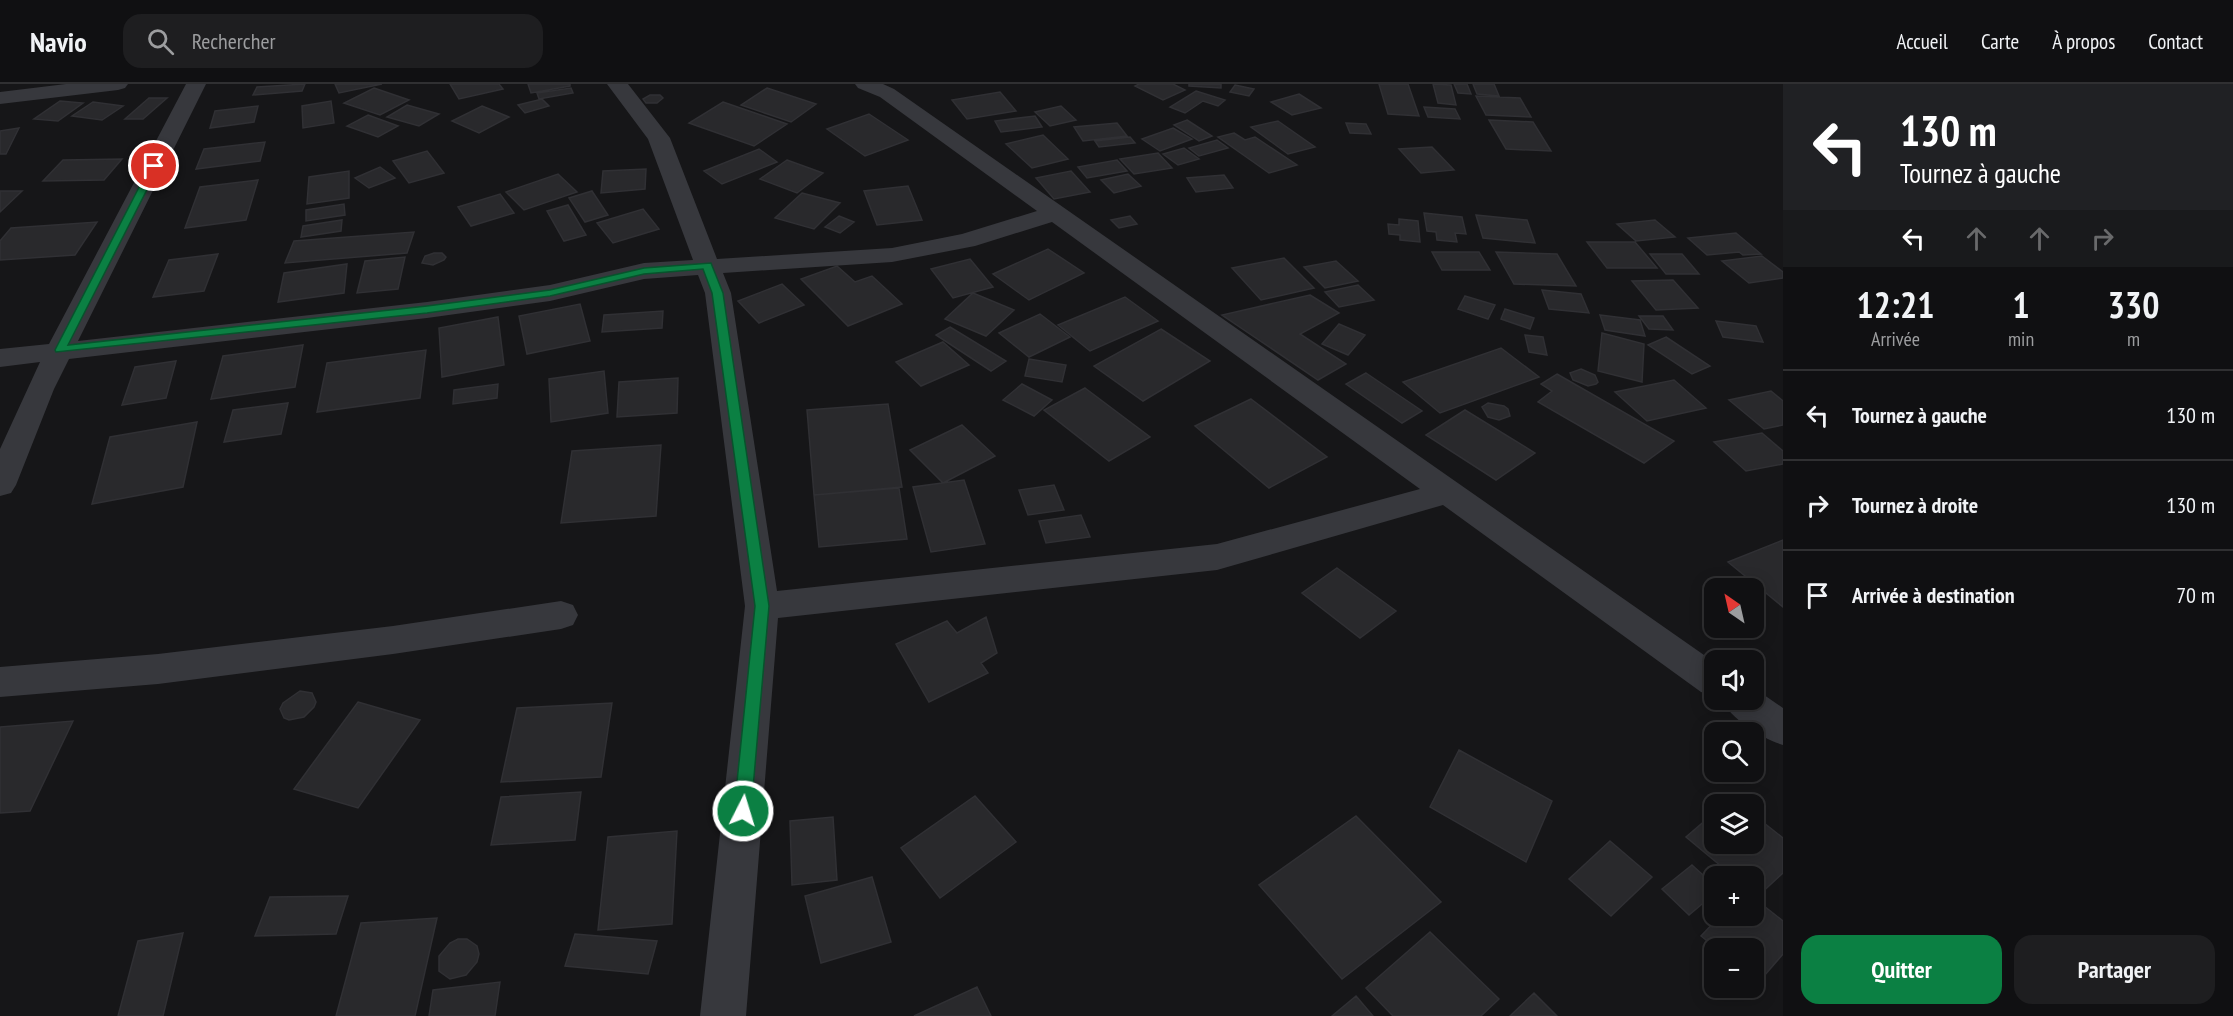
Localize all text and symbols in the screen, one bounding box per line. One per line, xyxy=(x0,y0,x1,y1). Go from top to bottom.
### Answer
search box xyxy=(123,14,543,68)
text: Navio xyxy=(30,23,87,60)
icon: search xyxy=(144,25,177,58)
text: Rechercher xyxy=(192,27,276,55)
text: Accueil xyxy=(1896,28,1948,55)
text: Carte xyxy=(1981,28,2019,55)
text: À propos xyxy=(2052,28,2115,55)
text: Contact xyxy=(2148,28,2203,55)
text: 130 m xyxy=(1900,103,1997,158)
icon: left xyxy=(1801,108,1879,186)
pin xyxy=(128,140,179,191)
icon: arrive xyxy=(137,149,170,182)
text: Tournez à gauche xyxy=(1900,156,2061,190)
icon: left xyxy=(1897,222,1930,255)
icon: ahead xyxy=(1960,222,1993,255)
icon: ahead xyxy=(2023,222,2056,255)
icon: right xyxy=(2086,222,2119,255)
text: 12:21 xyxy=(1857,281,1934,328)
text: 1 xyxy=(2012,281,2030,328)
text: 330 xyxy=(2108,281,2159,328)
text: Arrivée xyxy=(1871,326,1920,352)
text: min xyxy=(2008,326,2034,352)
text: m xyxy=(2127,326,2140,352)
icon: left xyxy=(1801,399,1834,432)
text: Tournez à gauche xyxy=(1852,401,1987,429)
text: 130 m xyxy=(2166,401,2215,429)
icon: right xyxy=(1801,489,1834,522)
text: Tournez à droite xyxy=(1852,491,1978,519)
text: 130 m xyxy=(2166,491,2215,519)
north arrow xyxy=(1704,578,1764,638)
map controls xyxy=(1704,578,1764,998)
icon: arrive xyxy=(1801,579,1834,612)
text: Arrivée à destination xyxy=(1852,581,2015,609)
text: 70 m xyxy=(2176,581,2215,609)
button: sound xyxy=(1704,650,1764,710)
button: search xyxy=(1704,722,1764,782)
position arrow xyxy=(711,779,775,843)
button: layers xyxy=(1704,794,1764,854)
button: + xyxy=(1704,866,1764,926)
button: Quitter xyxy=(1801,935,2002,1004)
button: Partager xyxy=(2014,935,2215,1004)
button: − xyxy=(1704,938,1764,998)

